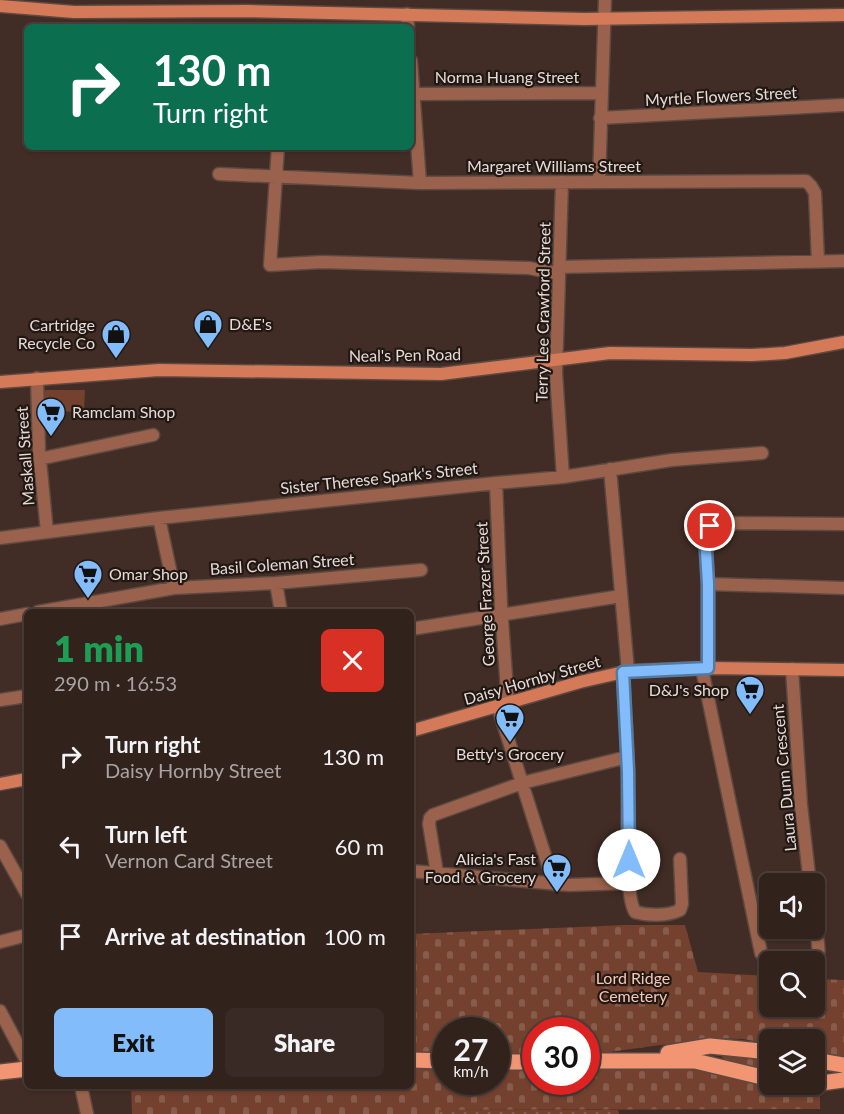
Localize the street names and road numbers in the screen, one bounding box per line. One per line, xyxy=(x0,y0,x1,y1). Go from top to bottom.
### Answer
street label: Norma Huang Street xyxy=(435,67,580,86)
street label: Myrtle Flowers Street xyxy=(644,82,798,109)
street label: Margaret Williams Street xyxy=(467,156,641,175)
street label: Terry Lee Crawford Street xyxy=(531,222,554,402)
street label: Neal's Pen Road xyxy=(349,344,461,365)
street label: Maskall Street xyxy=(12,406,37,506)
street label: Sister Therese Spark's Street xyxy=(279,458,479,497)
street label: George Frazer Street xyxy=(471,521,498,667)
street label: Basil Coleman Street xyxy=(209,549,355,578)
street label: Daisy Hornby Street xyxy=(461,651,603,708)
street label: Laura Dunn Crescent xyxy=(768,703,799,852)

